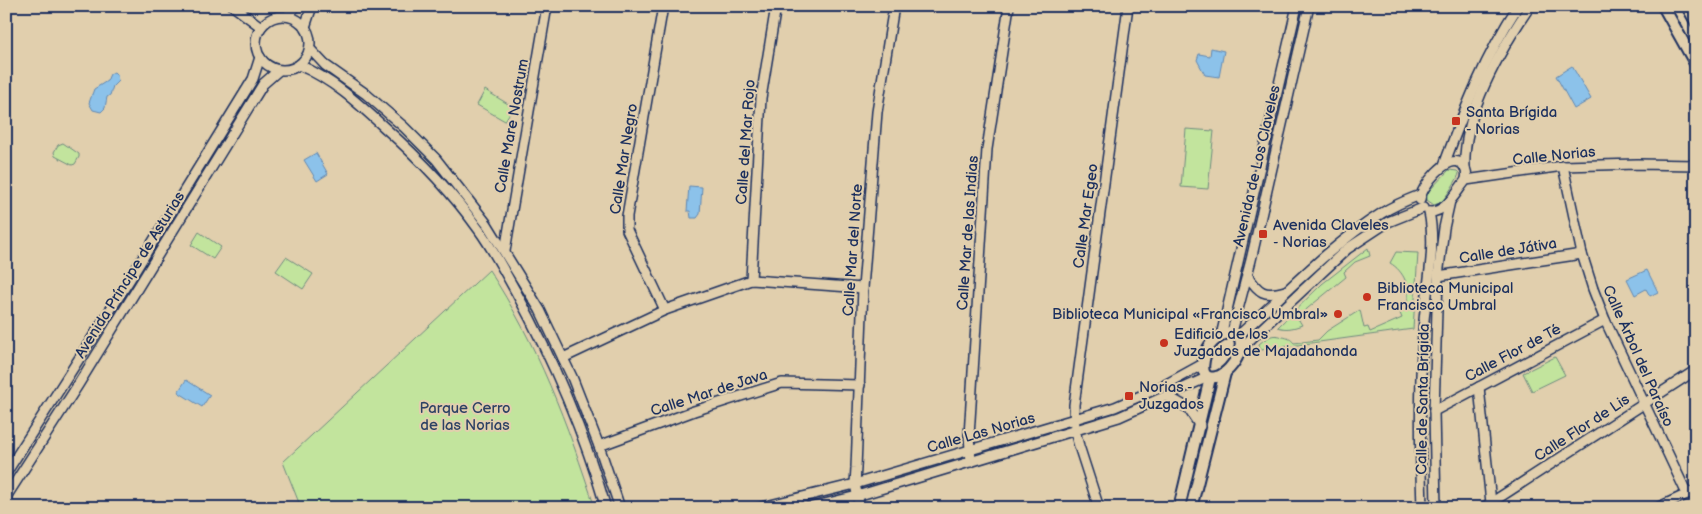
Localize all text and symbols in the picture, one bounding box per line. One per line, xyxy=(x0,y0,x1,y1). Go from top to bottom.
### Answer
street label: Calle Mare Nostrum xyxy=(491,57,533,195)
street label: Calle del Mar Rojo xyxy=(732,79,760,205)
street label: Avenida de Los Claveles xyxy=(1229,83,1285,249)
street label: Calle Mar Negro xyxy=(606,102,642,216)
place label: Santa Brígida - Norias xyxy=(1466,103,1557,139)
marker: Santa Brígida - Norias xyxy=(1450,115,1462,127)
street label: Calle Norias xyxy=(1512,142,1597,170)
street label: Calle Mar de las Indias xyxy=(953,154,983,311)
street label: Calle Mar Egeo xyxy=(1069,162,1103,270)
street label: Calle Mar del Norte xyxy=(839,183,867,317)
street label: Avenida Príncipe de Asturias xyxy=(71,188,190,362)
place label: Avenida Claveles - Norias xyxy=(1273,216,1389,252)
marker: Avenida Claveles - Norias xyxy=(1257,228,1269,240)
street label: Calle de Játiva xyxy=(1458,234,1558,268)
place label: Biblioteca Municipal Francisco Umbral xyxy=(1377,279,1513,315)
street label: Calle Árbol del Paraíso xyxy=(1598,282,1678,430)
marker: Biblioteca Municipal Francisco Umbral xyxy=(1361,291,1373,303)
place label: Biblioteca Municipal «Francisco Umbral» xyxy=(1052,305,1328,324)
marker: Biblioteca Municipal «Francisco Umbral» xyxy=(1332,308,1344,320)
street label: Calle Flor de Té xyxy=(1462,320,1564,386)
street label: Calle de Santa Brígida xyxy=(1412,323,1434,475)
place label: Edificio de los Juzgados de Majadahonda xyxy=(1174,325,1357,361)
marker: Edificio de los Juzgados de Majadahonda xyxy=(1158,337,1170,349)
street label: Calle Mar de Java xyxy=(648,365,770,421)
place label: Norias - Juzgados xyxy=(1139,378,1204,414)
marker: Norias - Juzgados xyxy=(1123,390,1135,402)
street label: Calle Flor de Lis xyxy=(1531,390,1634,466)
park label: Parque Cerro de las Norias xyxy=(419,399,511,435)
street label: Calle Las Norias xyxy=(925,408,1038,457)

